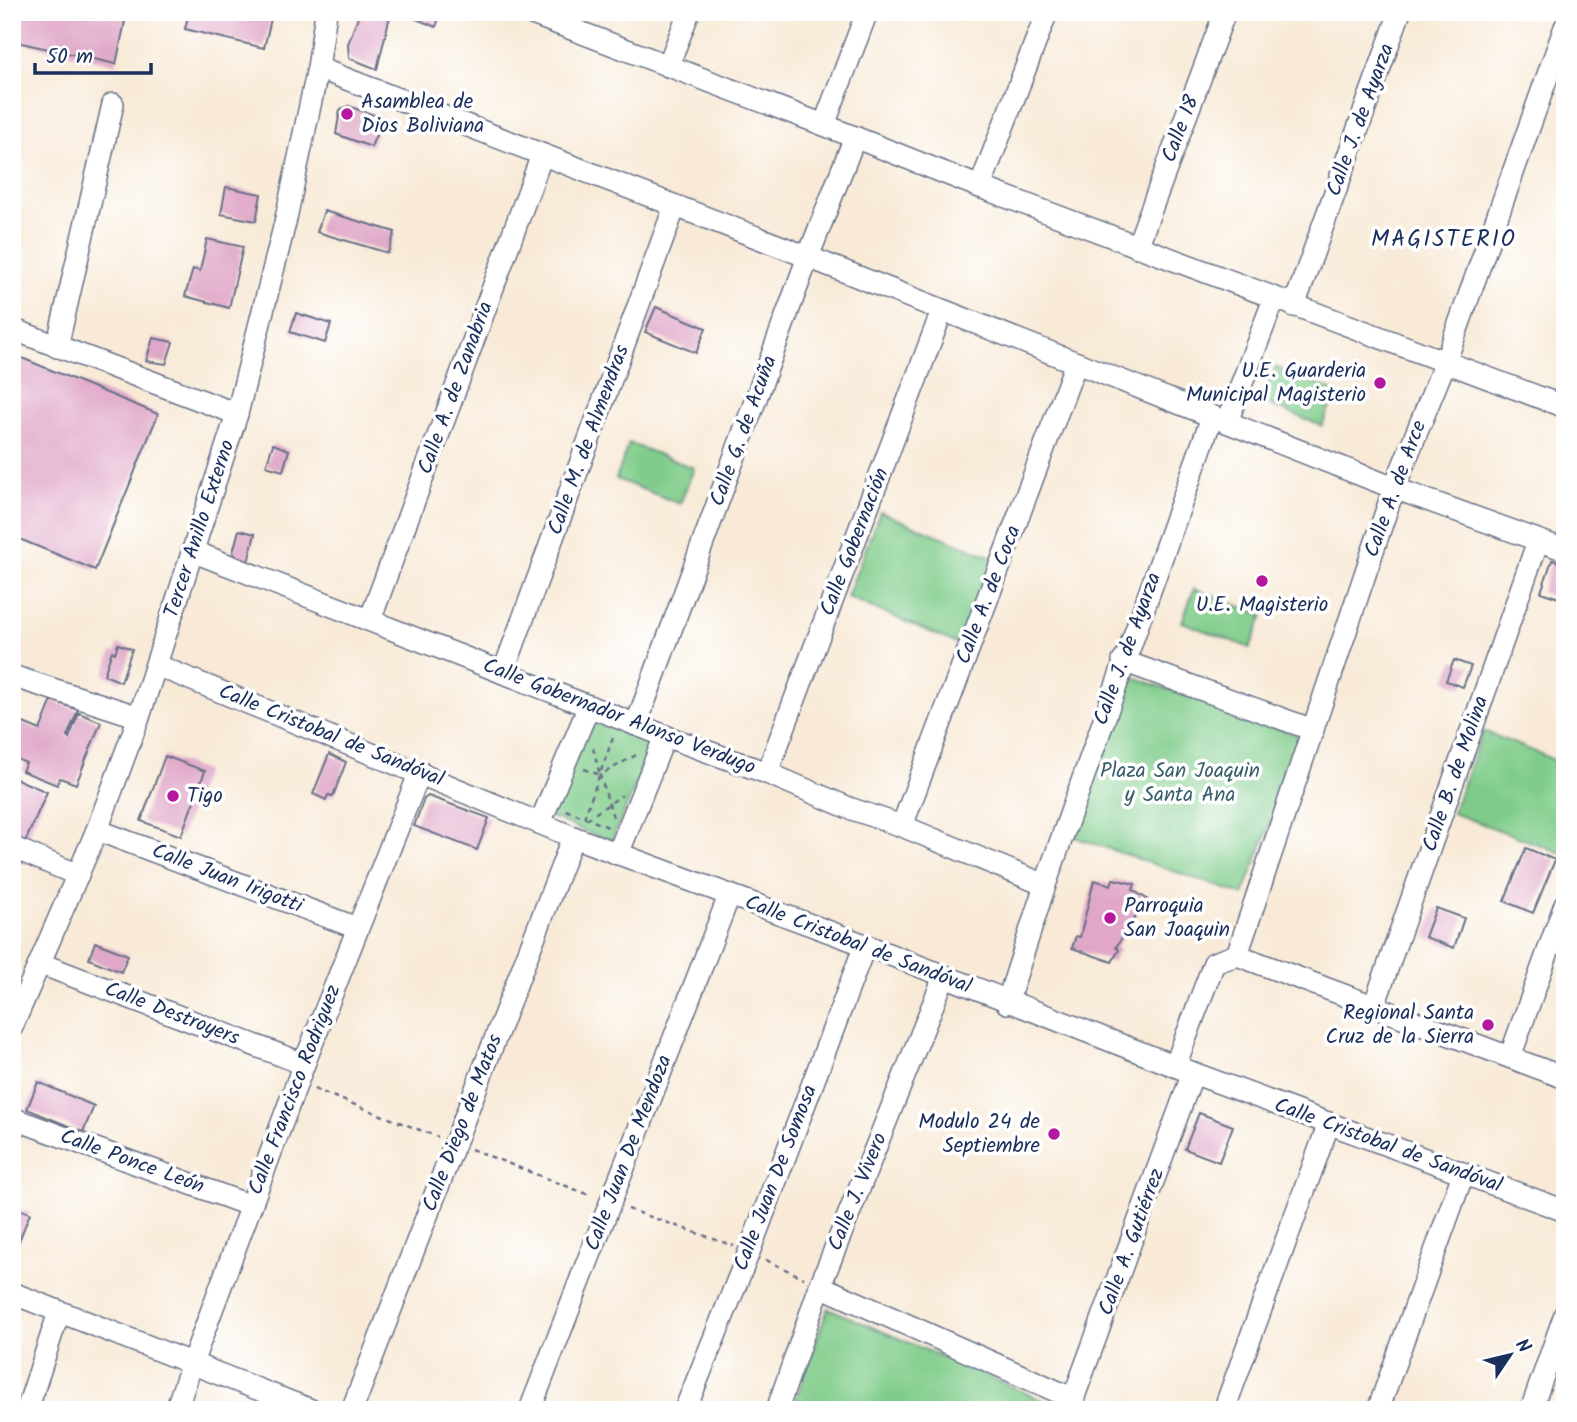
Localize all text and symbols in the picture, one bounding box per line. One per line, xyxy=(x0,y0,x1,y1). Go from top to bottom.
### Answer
scale bar xyxy=(35,32,150,76)
street label: Calle J. de Ayarza xyxy=(1318,39,1404,201)
text: 50 m xyxy=(46,41,93,74)
place label: Asamblea de Dios Boliviana xyxy=(361,86,484,143)
street label: Calle 18 xyxy=(1153,90,1209,168)
marker: Asamblea de Dios Boliviana xyxy=(339,106,355,122)
district label: MAGISTERIO xyxy=(1371,222,1517,258)
street label: Calle A. de Zanabria xyxy=(409,297,503,479)
street label: Calle M. de Almendras xyxy=(539,340,639,540)
street label: Calle G. de Acuña xyxy=(701,351,787,511)
place label: U.E. Guarderia Municipal Magisterio xyxy=(1186,355,1366,412)
marker: U.E. Guarderia Municipal Magisterio xyxy=(1372,375,1388,391)
street label: Calle A. de Arce xyxy=(1356,415,1436,562)
street label: Tercer Anillo Externo xyxy=(156,436,244,622)
street label: Calle Gobernación xyxy=(812,463,898,621)
street label: Calle A. de Coca xyxy=(947,521,1031,669)
street label: Calle J. de Ayarza xyxy=(1085,568,1171,730)
marker: U.E. Magisterio xyxy=(1254,573,1270,589)
place label: U.E. Magisterio xyxy=(1196,589,1328,622)
street label: Calle Gobernador Alonso Verdugo xyxy=(478,650,760,784)
street label: Calle Cristobal de Sandóval xyxy=(213,676,449,796)
street label: Calle B. de Molina xyxy=(1414,692,1498,856)
park label: Plaza San Joaquin y Santa Ana xyxy=(1100,755,1260,812)
place label: Tigo xyxy=(187,780,223,813)
marker: Tigo xyxy=(165,788,181,804)
street label: Calle Juan Irigotti xyxy=(147,835,308,923)
street label: Calle Cristobal de Sandóval xyxy=(740,886,976,1004)
place label: Parroquia San Joaquin xyxy=(1124,890,1230,947)
marker: Parroquia San Joaquin xyxy=(1102,910,1118,926)
street label: Calle Destroyers xyxy=(100,973,244,1055)
street label: Calle Francisco Rodriguez xyxy=(240,980,350,1200)
place label: Regional Santa Cruz de la Sierra xyxy=(1326,997,1474,1054)
marker: Regional Santa Cruz de la Sierra xyxy=(1480,1017,1496,1033)
street label: Calle Diego de Matos xyxy=(414,1029,512,1217)
street label: Calle Juan De Mendoza xyxy=(576,1050,682,1256)
street label: Calle Juan De Somosa xyxy=(725,1080,827,1276)
street label: Calle Cristobal de Sandóval xyxy=(1269,1089,1507,1203)
place label: Modulo 24 de Septiembre xyxy=(918,1106,1041,1163)
street label: Calle Ponce León xyxy=(55,1121,209,1203)
marker: Modulo 24 de Septiembre xyxy=(1046,1126,1062,1142)
street label: Calle J. Vivero xyxy=(819,1128,897,1256)
street label: Calle A. Gutiérrez xyxy=(1090,1164,1174,1320)
north arrow xyxy=(1476,1320,1546,1390)
text: N xyxy=(1507,1333,1538,1360)

